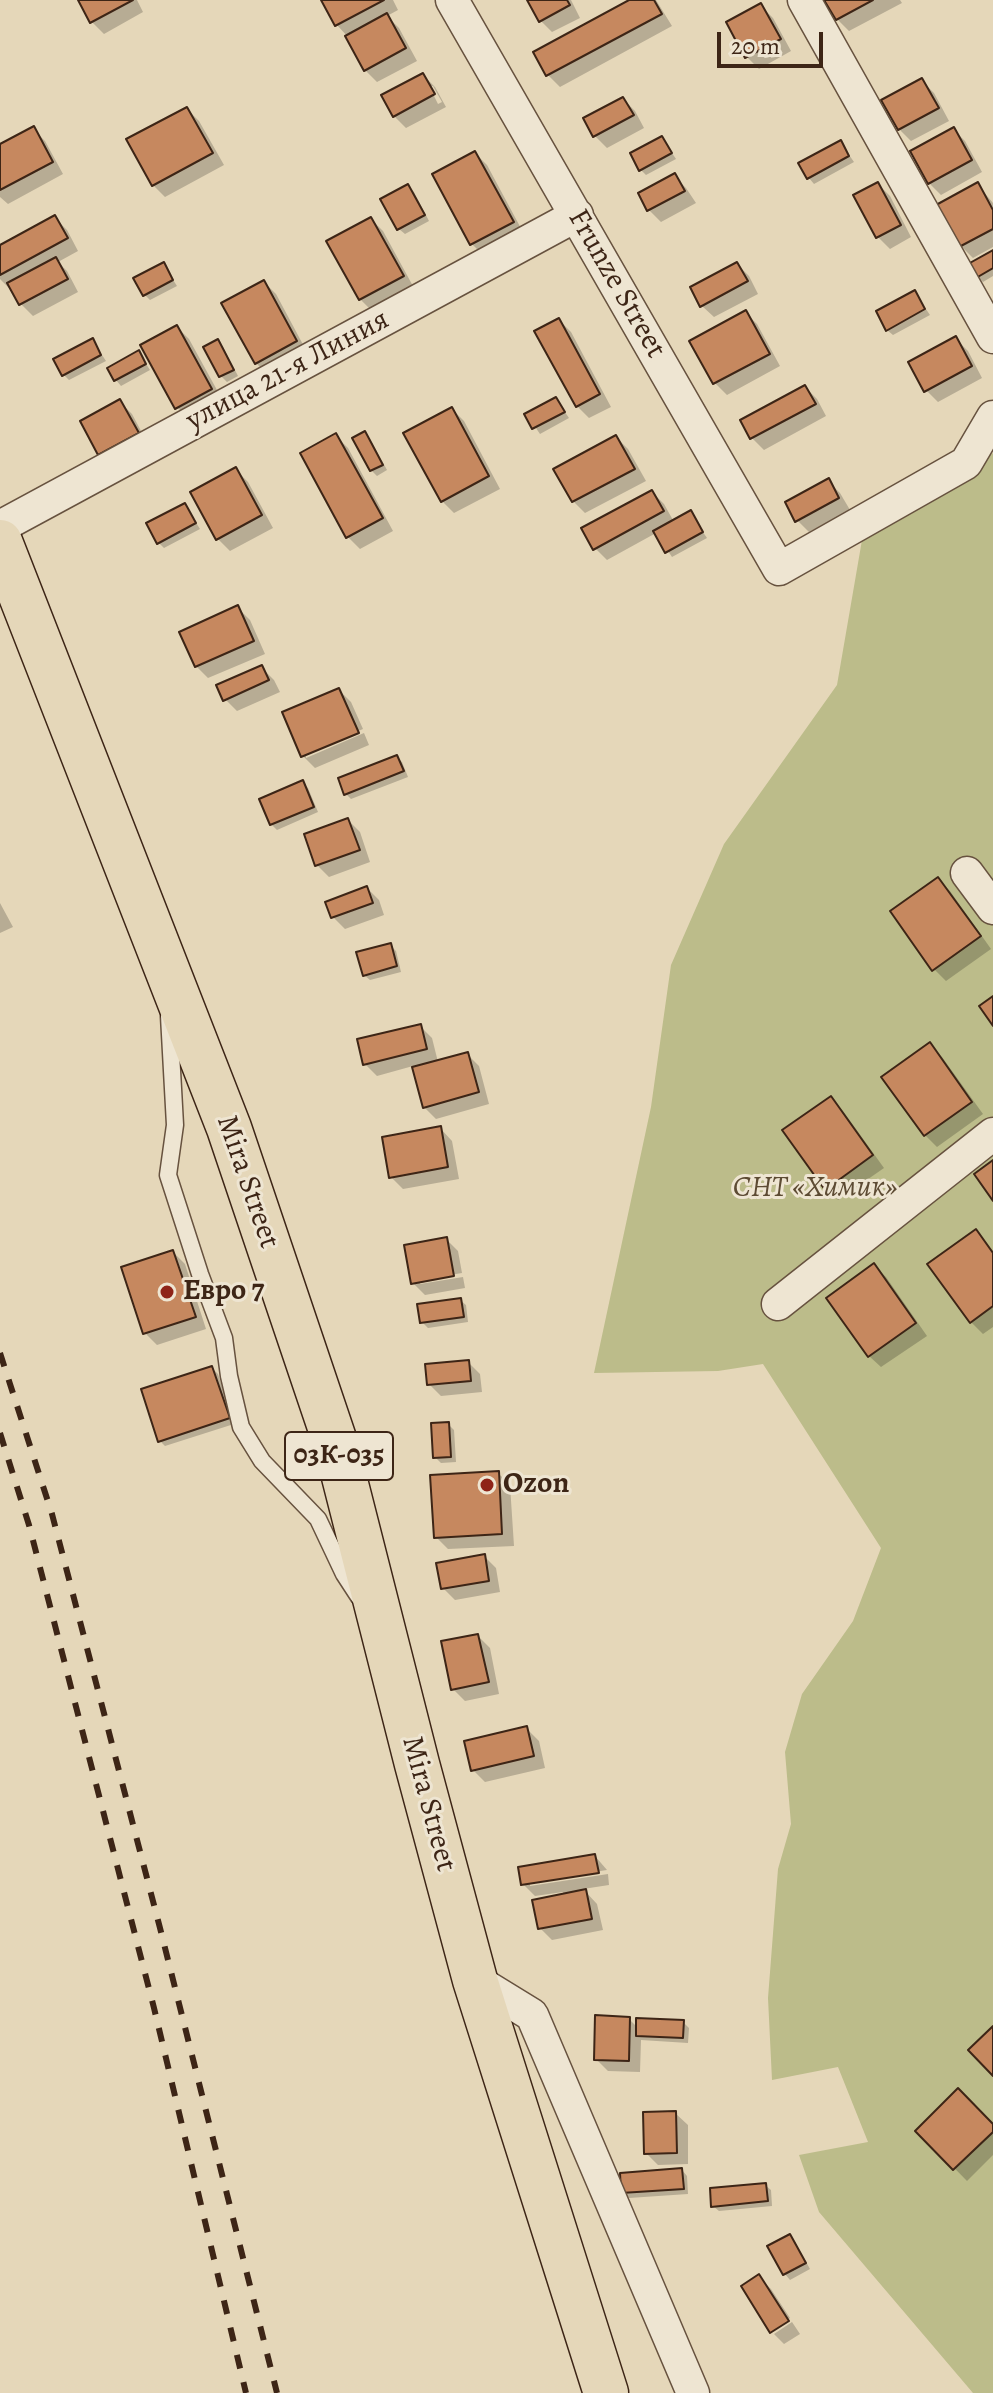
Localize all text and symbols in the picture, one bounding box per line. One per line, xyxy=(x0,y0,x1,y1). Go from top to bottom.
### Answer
scale bar xyxy=(721,16,827,66)
text: 20 m xyxy=(731,30,780,62)
street label: Frunze Street xyxy=(559,203,673,365)
street label: улица 21-я Линия xyxy=(180,302,396,440)
street label: Mira Street xyxy=(207,1111,287,1253)
park label: СНТ «Химик» xyxy=(733,1171,897,1207)
place label: Евро 7 xyxy=(183,1274,264,1310)
marker: Евро 7 xyxy=(158,1283,176,1301)
road number: 03К-035 xyxy=(285,1432,393,1480)
place label: Ozon xyxy=(503,1467,569,1503)
marker: Ozon xyxy=(478,1476,496,1494)
street label: Mira Street xyxy=(393,1732,463,1876)

